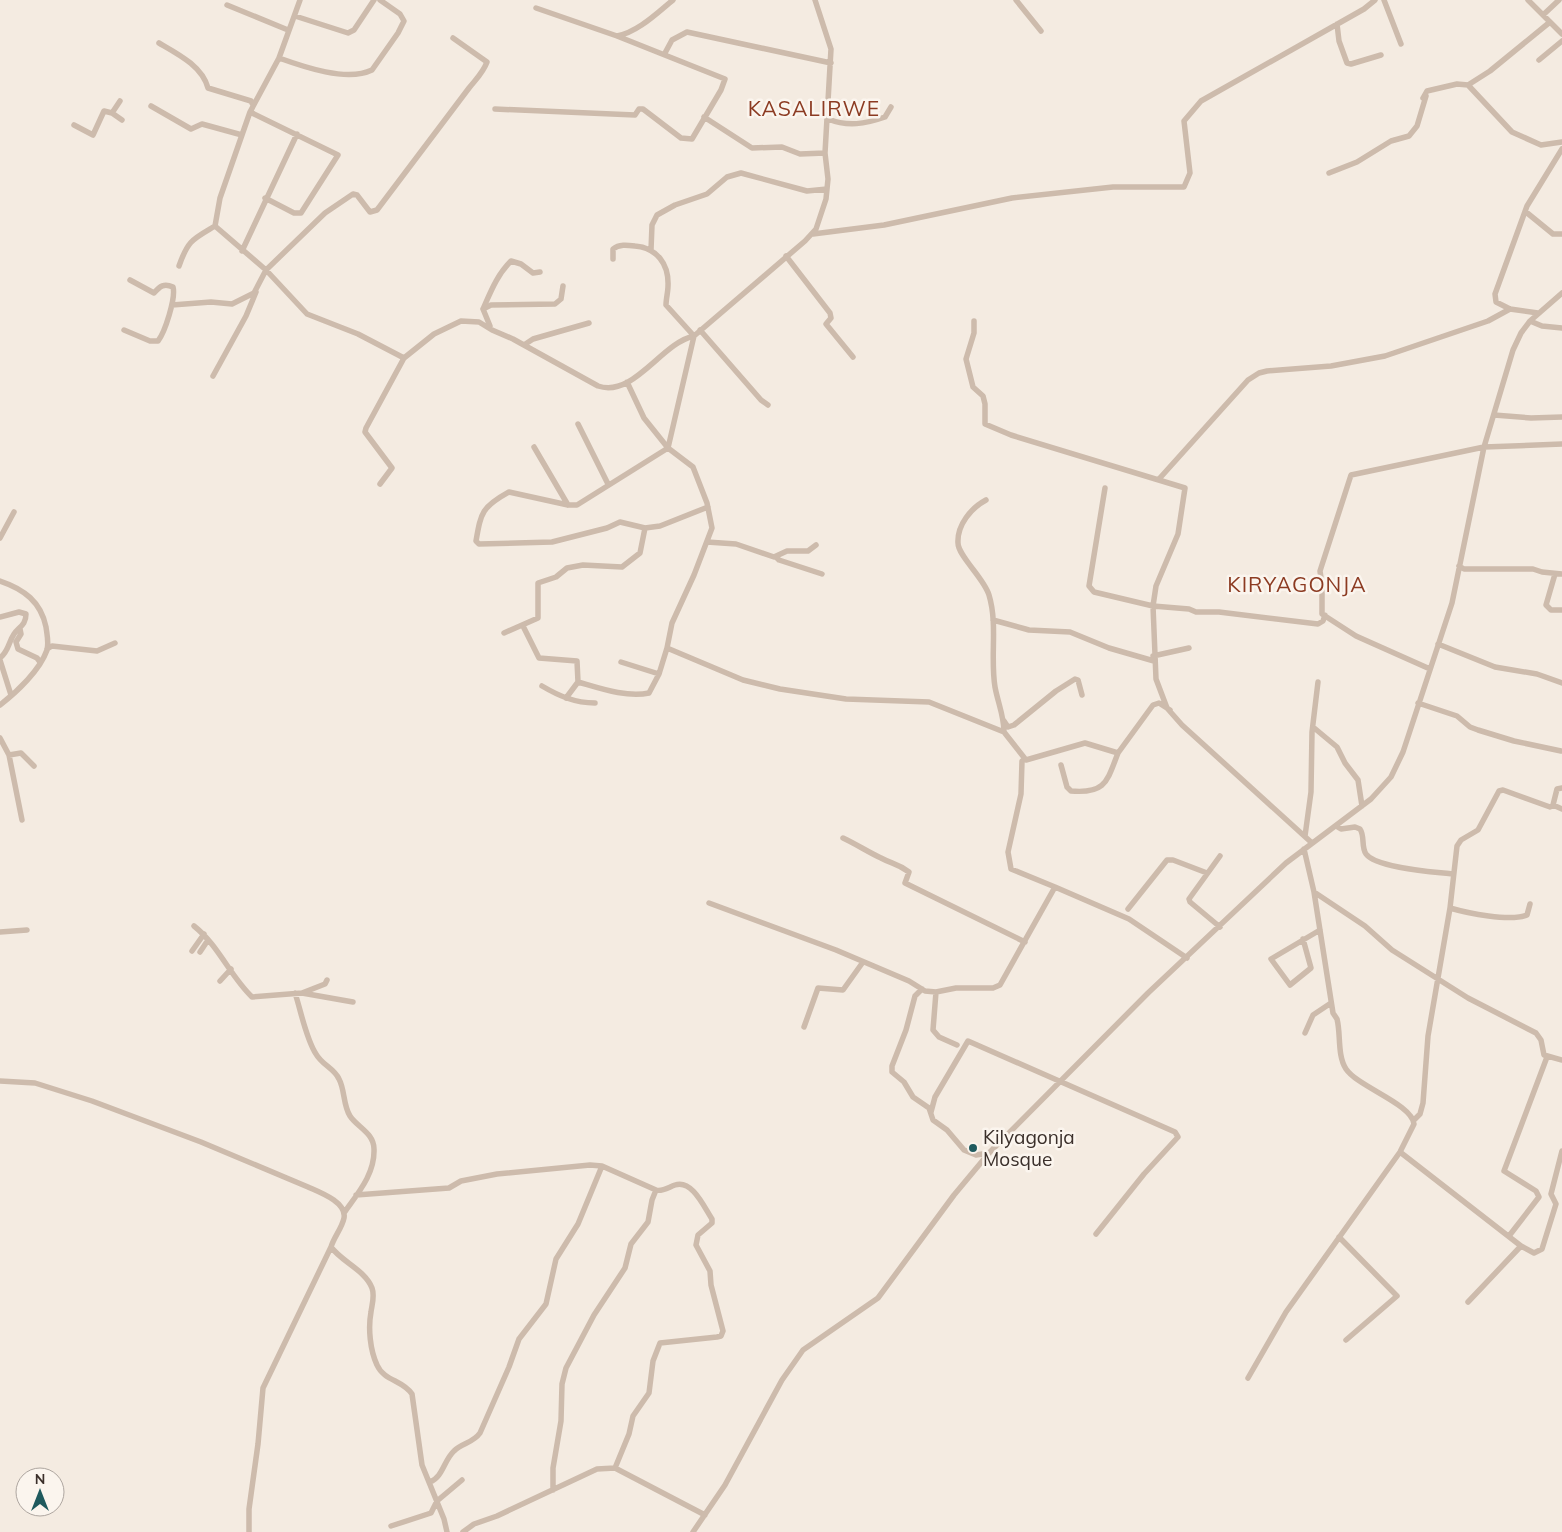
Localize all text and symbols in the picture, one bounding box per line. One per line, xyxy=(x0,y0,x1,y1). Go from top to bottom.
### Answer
district label: KASALIRWE xyxy=(748,95,880,121)
district label: KIRYAGONJA xyxy=(1227,571,1367,597)
place label: Kilyagonja Mosque xyxy=(983,1125,1075,1171)
marker: Kilyagonja Mosque xyxy=(967,1142,979,1154)
north arrow xyxy=(15,1467,65,1517)
text: N xyxy=(35,1470,45,1488)

